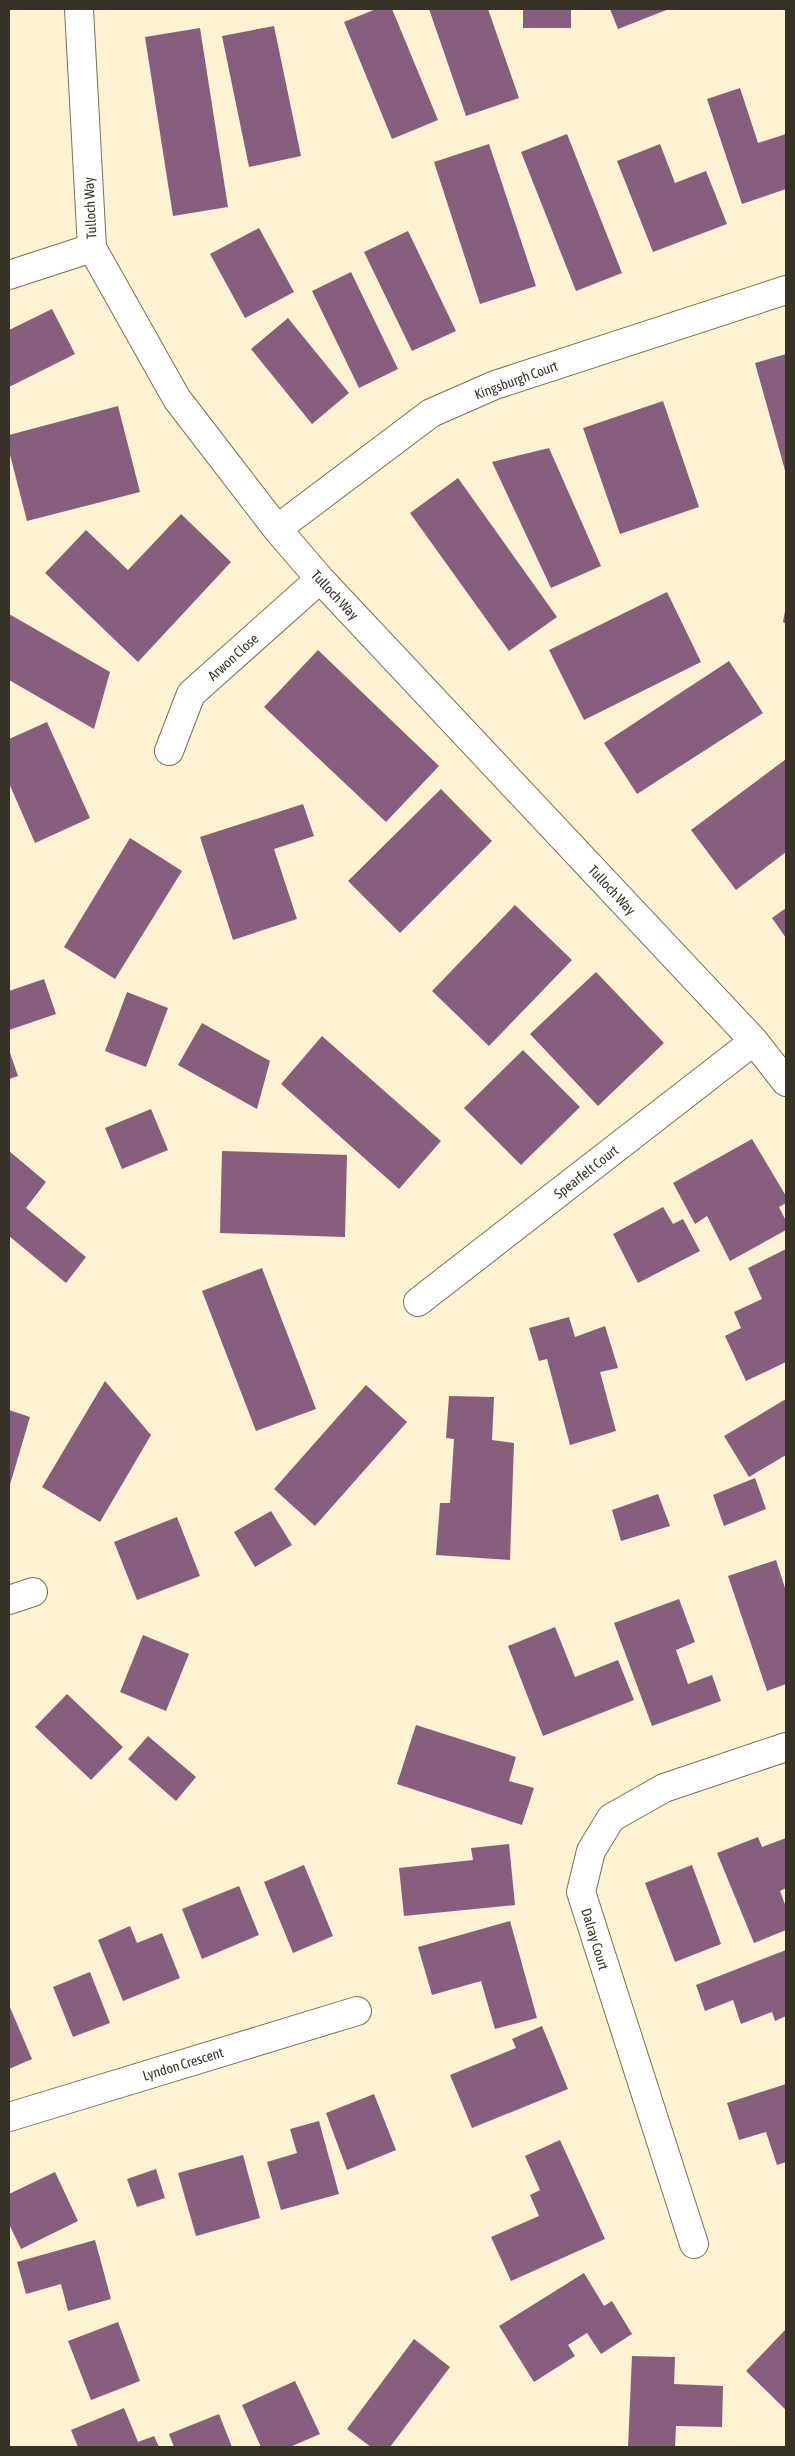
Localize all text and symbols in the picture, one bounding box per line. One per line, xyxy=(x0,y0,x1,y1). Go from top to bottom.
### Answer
street label: Tulloch Way xyxy=(80,176,100,239)
street label: Kingsburgh Court xyxy=(472,358,560,402)
street label: Tulloch Way xyxy=(308,567,362,623)
street label: Arwon Close xyxy=(205,630,261,684)
street label: Tulloch Way xyxy=(585,862,639,918)
street label: Spearfelt Court xyxy=(551,1142,621,1202)
street label: Dalray Court xyxy=(578,1906,612,1972)
street label: Lyndon Crescent xyxy=(141,2044,225,2084)

